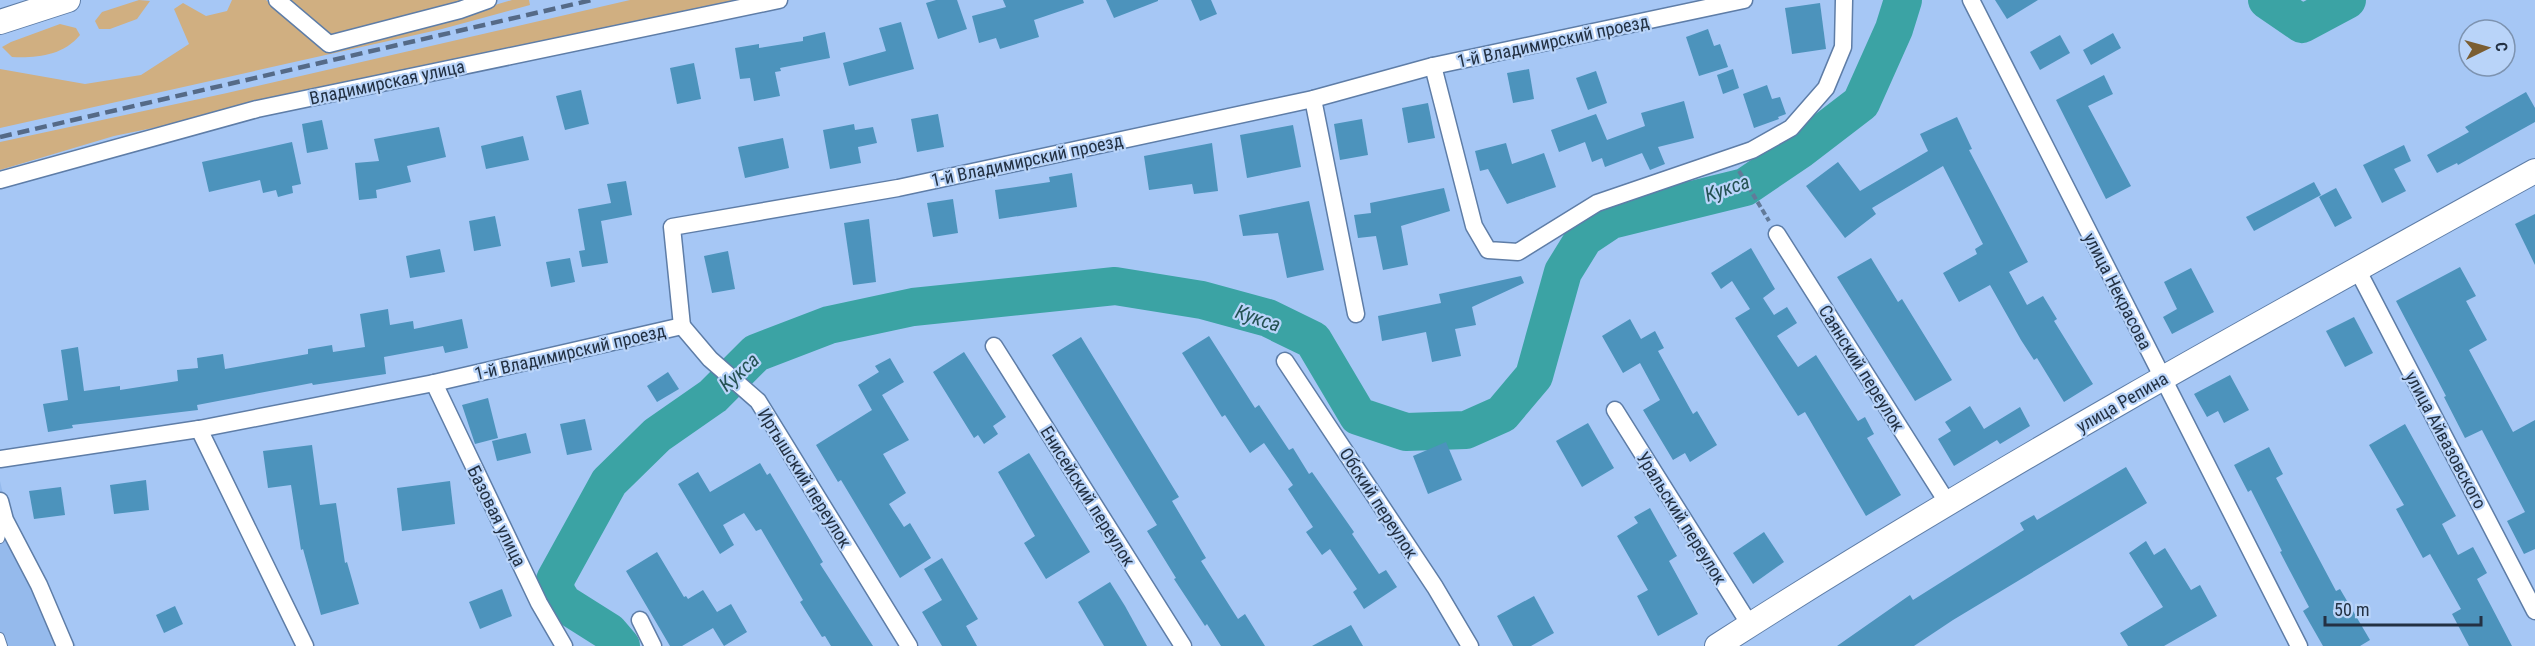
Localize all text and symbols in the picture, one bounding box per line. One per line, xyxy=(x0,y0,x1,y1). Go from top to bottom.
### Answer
street label: 1-й Владимирский проезд xyxy=(1455,10,1651,72)
north arrow xyxy=(2457,18,2517,78)
text: С xyxy=(2492,41,2511,52)
street label: Владимирская улица xyxy=(308,55,466,109)
street label: 1-й Владимирский проезд xyxy=(929,129,1125,191)
water label: Кукса xyxy=(1701,169,1753,207)
street label: улица Некрасова xyxy=(2079,229,2157,353)
water label: Кукса xyxy=(1232,299,1284,337)
street label: Саянский переулок xyxy=(1815,301,1909,435)
street label: 1-й Владимирский проезд xyxy=(472,320,668,384)
water label: Кукса xyxy=(714,348,764,396)
street label: улица Репина xyxy=(2073,367,2171,437)
street label: улица Айвазовского xyxy=(2401,368,2491,512)
street label: Иртышский переулок xyxy=(754,405,857,552)
street label: Енисейский переулок xyxy=(1036,422,1140,570)
street label: Обский переулок xyxy=(1335,444,1423,563)
street label: Уральский переулок xyxy=(1633,448,1731,589)
street label: Базовая улица xyxy=(464,462,530,570)
scale bar xyxy=(2325,589,2481,627)
text: 50 m xyxy=(2334,599,2369,620)

